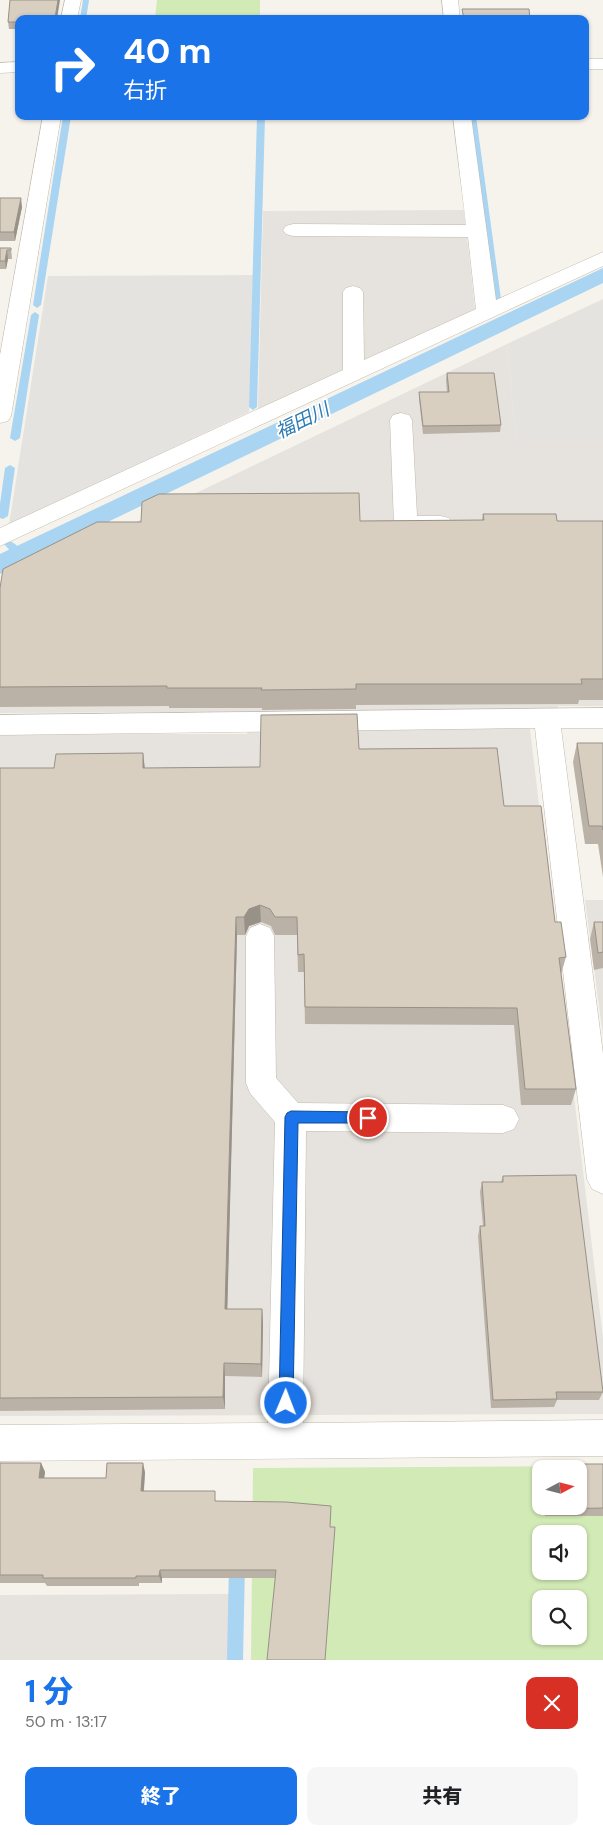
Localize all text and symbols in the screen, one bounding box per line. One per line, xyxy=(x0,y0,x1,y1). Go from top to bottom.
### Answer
text: 40 m xyxy=(123,28,212,74)
icon: right xyxy=(40,35,105,100)
text: 右折 xyxy=(123,76,167,105)
water label: 福田川 xyxy=(271,396,335,444)
pin xyxy=(347,1097,389,1139)
icon: arrive xyxy=(354,1104,382,1132)
position arrow xyxy=(259,1376,311,1428)
north arrow xyxy=(532,1460,588,1515)
map controls xyxy=(532,1460,587,1645)
button: sound xyxy=(532,1525,587,1580)
button: search xyxy=(532,1590,587,1645)
text: 1 分 xyxy=(25,1672,73,1711)
button: close xyxy=(526,1677,578,1729)
text: 50 m · 13:17 xyxy=(25,1711,107,1732)
button: 終了 xyxy=(25,1767,297,1825)
button: 共有 xyxy=(307,1767,578,1825)

